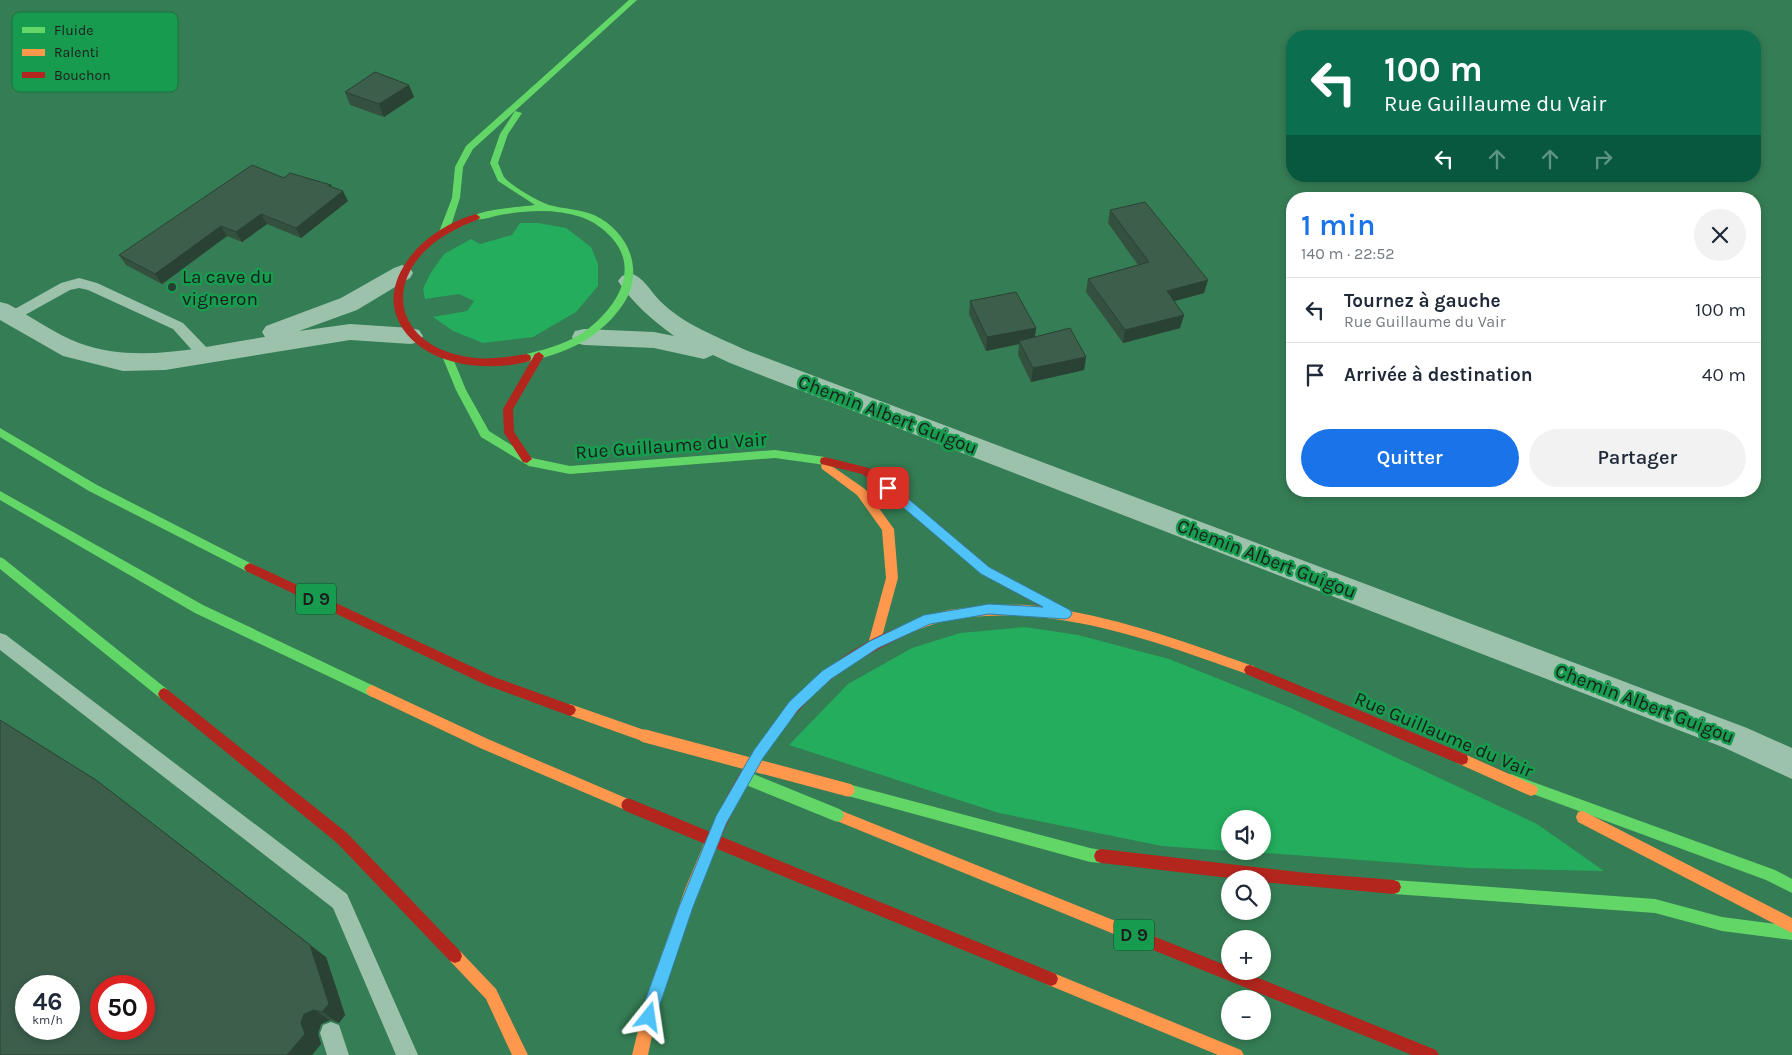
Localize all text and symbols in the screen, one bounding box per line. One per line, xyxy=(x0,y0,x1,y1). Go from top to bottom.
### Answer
legend xyxy=(12,12,178,92)
text: Fluide xyxy=(54,22,93,39)
text: Ralenti xyxy=(54,44,99,61)
text: 100 m xyxy=(1384,49,1483,90)
icon: left xyxy=(1301,50,1366,115)
text: Bouchon xyxy=(54,67,111,84)
text: Rue Guillaume du Vair xyxy=(1384,91,1606,117)
icon: left xyxy=(1430,145,1458,173)
icon: ahead xyxy=(1483,145,1511,173)
icon: ahead xyxy=(1536,145,1564,173)
icon: right xyxy=(1589,145,1617,173)
text: 1 min xyxy=(1301,207,1375,243)
button: close xyxy=(1694,209,1746,261)
text: 140 m · 22:52 xyxy=(1301,244,1394,263)
place label: La cave du vigneron xyxy=(182,266,273,310)
marker: La cave du vigneron xyxy=(166,281,178,293)
text: Tournez à gauche xyxy=(1344,290,1501,312)
icon: left xyxy=(1301,296,1329,324)
text: 100 m xyxy=(1695,299,1746,321)
text: Rue Guillaume du Vair xyxy=(1344,312,1506,331)
icon: arrive xyxy=(1301,361,1329,389)
text: Arrivée à destination xyxy=(1344,364,1533,386)
text: 40 m xyxy=(1702,364,1746,386)
street label: Chemin Albert Guigou xyxy=(795,371,980,459)
street label: Rue Guillaume du Vair xyxy=(575,428,768,464)
button: Quitter xyxy=(1301,429,1519,487)
button: Partager xyxy=(1529,429,1746,487)
pin xyxy=(867,467,909,509)
icon: arrive xyxy=(874,474,902,502)
street label: Chemin Albert Guigou xyxy=(1174,515,1359,603)
road number: D 9 xyxy=(296,584,336,614)
street label: Chemin Albert Guigou xyxy=(1552,660,1737,748)
street label: Rue Guillaume du Vair xyxy=(1351,687,1536,783)
map controls xyxy=(1221,810,1271,1040)
button: sound xyxy=(1221,810,1271,860)
button: search xyxy=(1221,870,1271,920)
road number: D 9 xyxy=(1114,920,1154,950)
button: + xyxy=(1221,930,1271,980)
speed limit sign: 50 xyxy=(90,975,155,1040)
text: 46 xyxy=(32,987,63,1016)
position arrow xyxy=(622,990,674,1042)
button: − xyxy=(1221,990,1271,1040)
text: km/h xyxy=(32,1013,63,1027)

